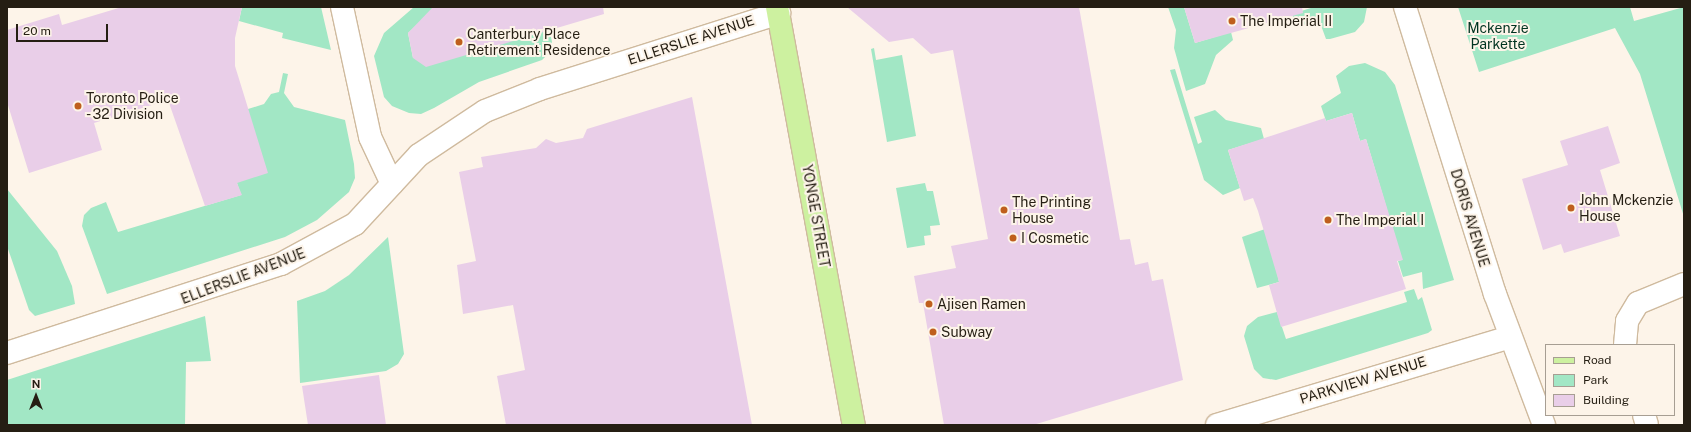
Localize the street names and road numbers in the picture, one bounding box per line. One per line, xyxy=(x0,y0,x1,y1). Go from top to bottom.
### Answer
street label: ELLERSLIE AVENUE xyxy=(626,12,756,68)
street label: YONGE STREET xyxy=(799,163,833,269)
street label: DORIS AVENUE xyxy=(1447,167,1493,269)
street label: ELLERSLIE AVENUE xyxy=(178,245,308,307)
street label: PARKVIEW AVENUE xyxy=(1298,353,1428,407)

